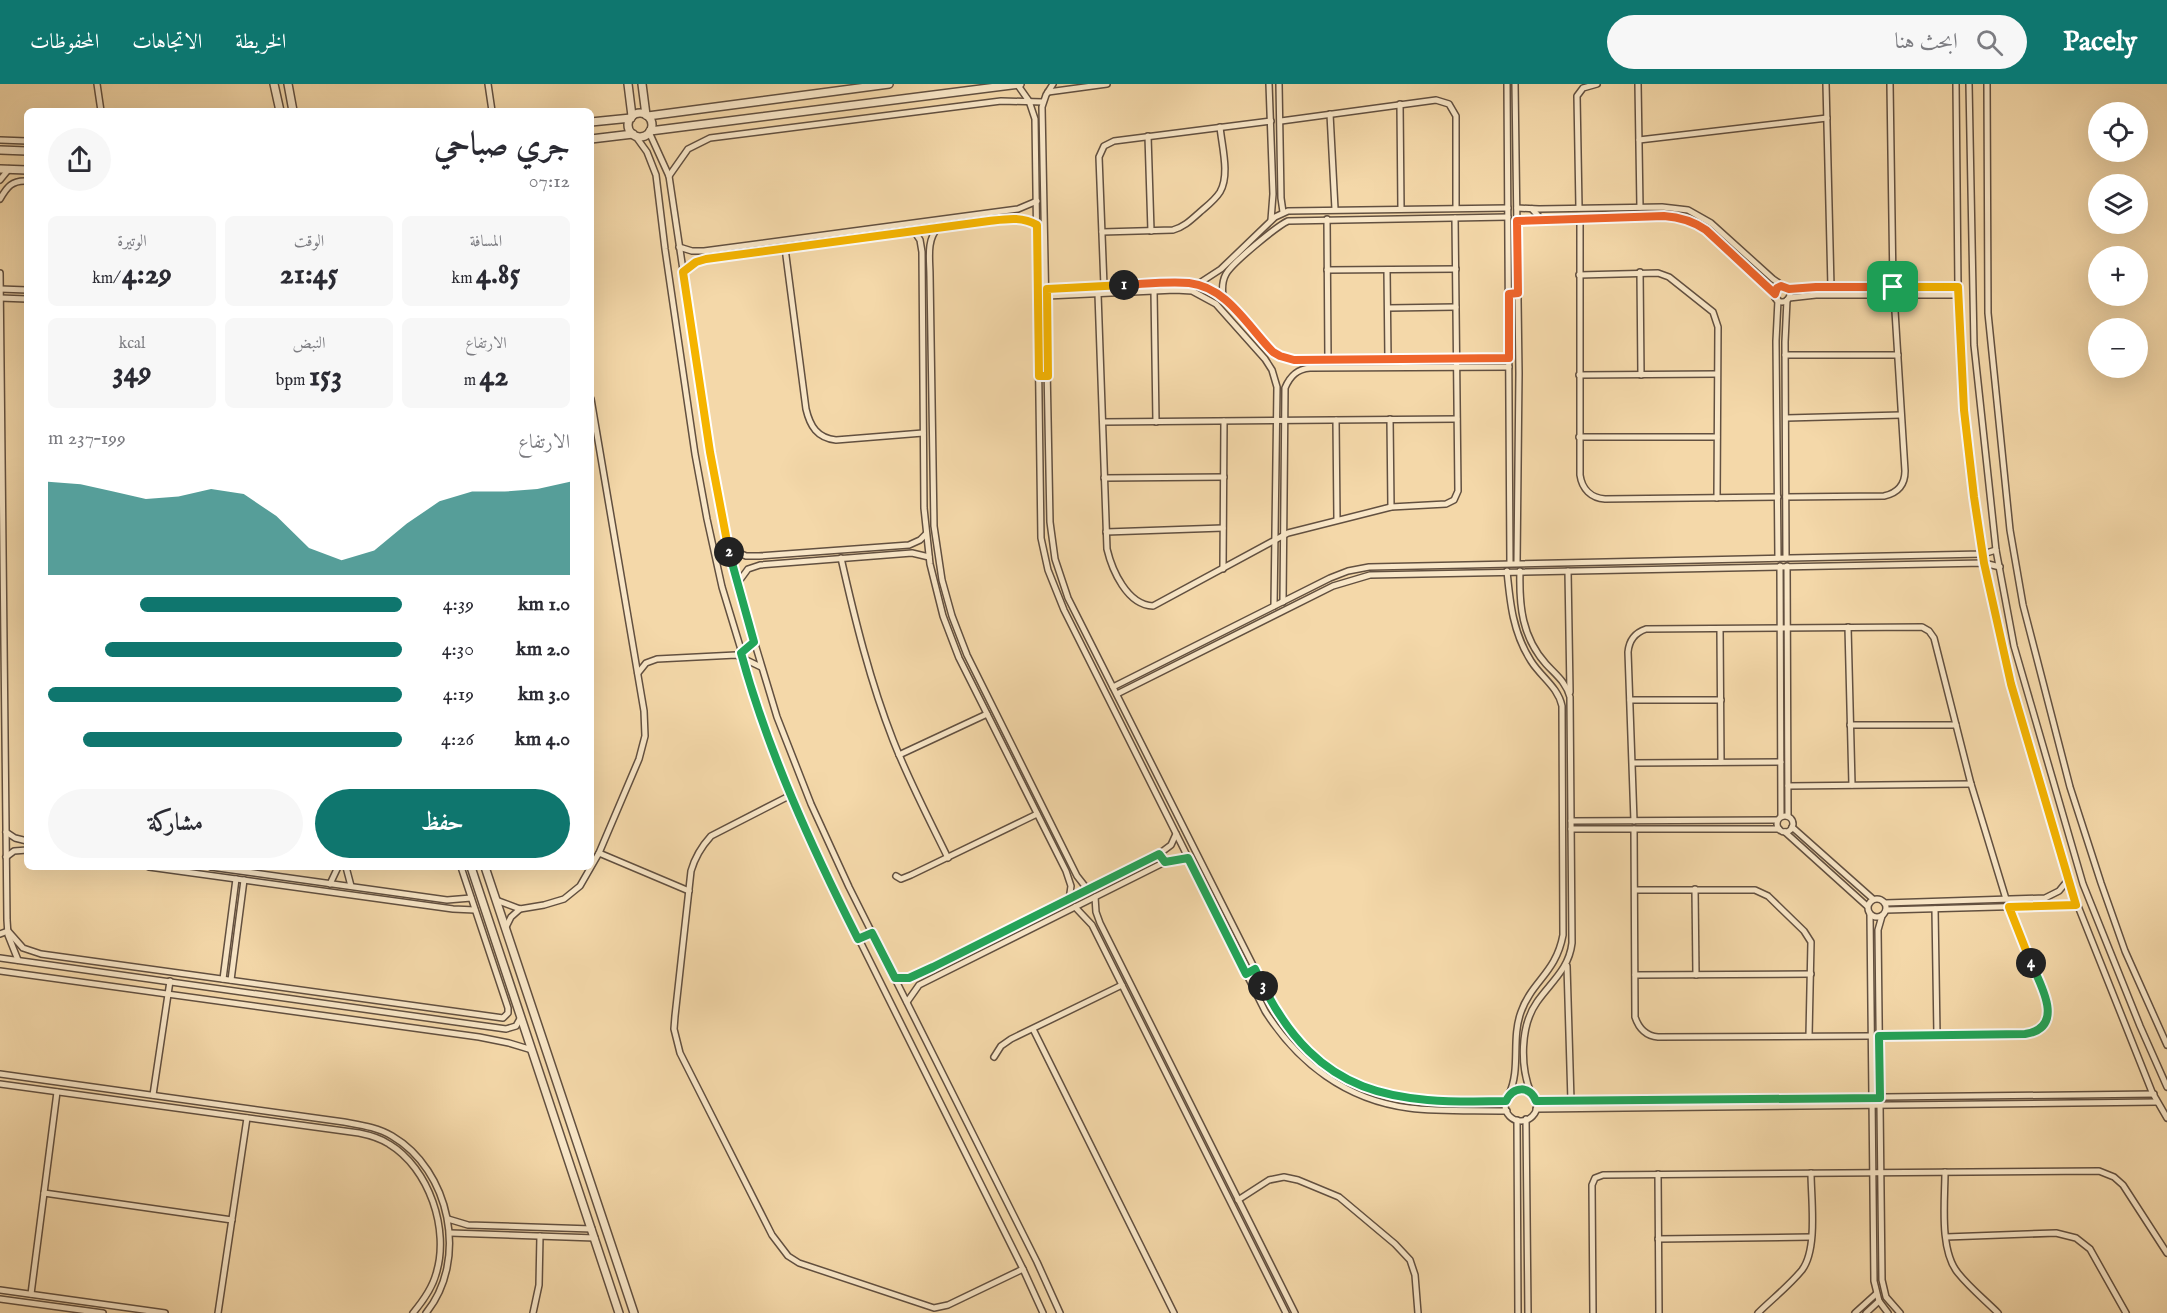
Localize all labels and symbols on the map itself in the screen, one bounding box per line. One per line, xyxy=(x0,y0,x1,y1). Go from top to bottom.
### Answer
pin xyxy=(1867,261,1918,312)
pin: 1 xyxy=(1109,270,1139,300)
pin: 2 xyxy=(714,537,744,567)
pin: 4 xyxy=(2016,948,2046,978)
pin: 3 xyxy=(1248,971,1278,1001)

